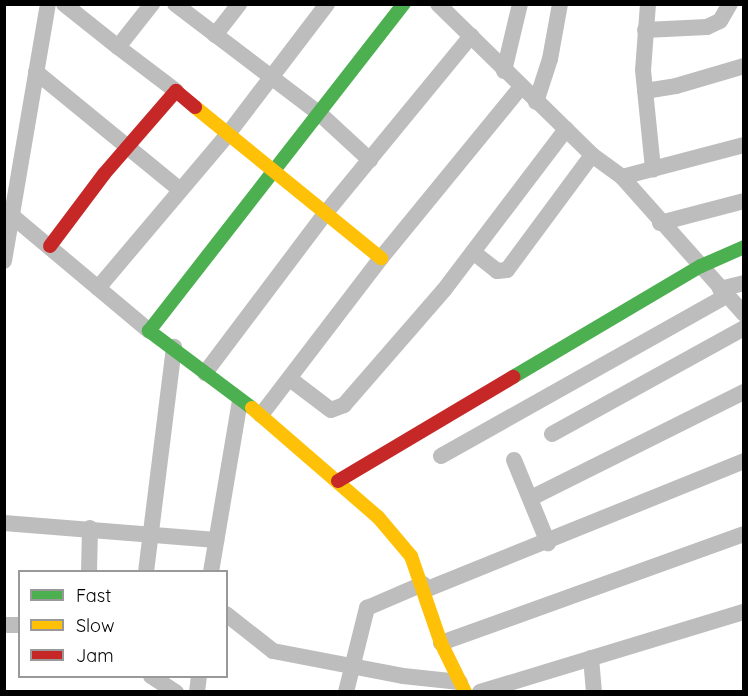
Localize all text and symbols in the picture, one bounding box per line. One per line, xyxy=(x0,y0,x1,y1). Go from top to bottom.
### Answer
legend xyxy=(18,570,228,678)
text: Fast xyxy=(76,584,111,607)
text: Slow xyxy=(76,614,114,637)
text: Jam xyxy=(76,644,114,667)

